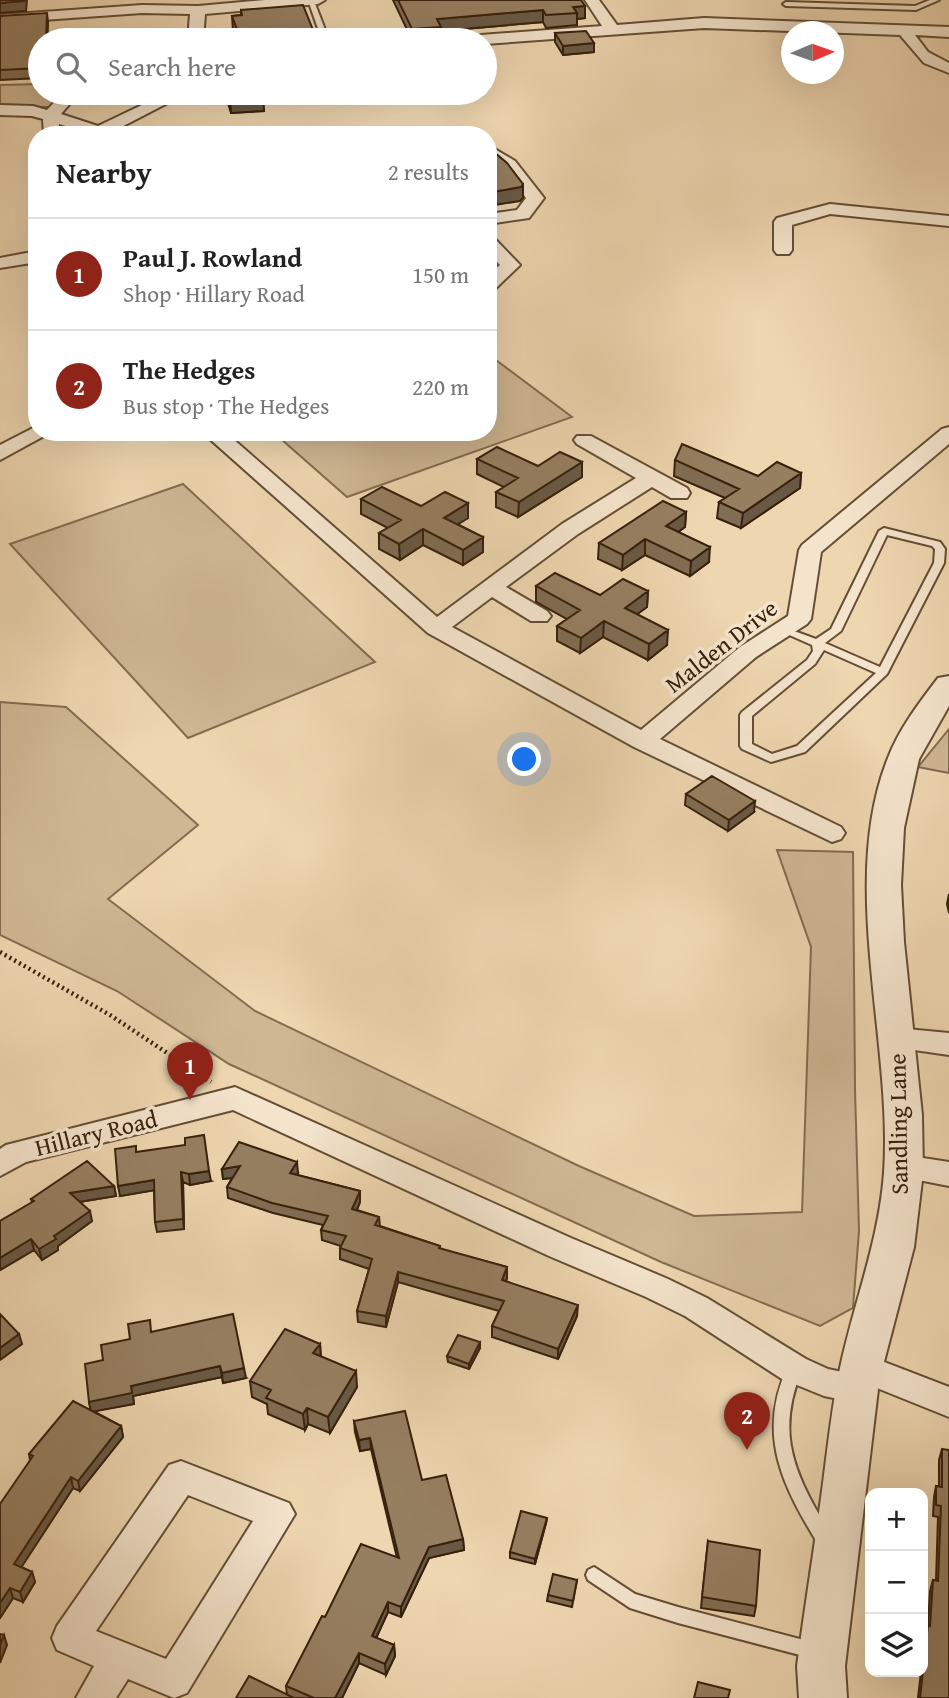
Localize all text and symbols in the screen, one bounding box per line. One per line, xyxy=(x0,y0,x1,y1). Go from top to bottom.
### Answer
north arrow xyxy=(781,21,844,84)
search box xyxy=(28,28,497,105)
text: Search here xyxy=(108,47,236,86)
icon: search xyxy=(52,48,90,86)
text: Nearby xyxy=(56,150,152,194)
text: 2 results xyxy=(388,155,469,188)
text: Paul J. Rowland xyxy=(123,238,302,277)
text: 1 xyxy=(73,258,85,291)
text: 150 m xyxy=(412,258,469,291)
text: Shop · Hillary Road xyxy=(123,277,305,310)
text: The Hedges xyxy=(123,350,256,389)
text: 2 xyxy=(73,370,85,403)
text: 220 m xyxy=(412,370,469,403)
text: Bus stop · The Hedges xyxy=(123,389,329,422)
street label: Malden Drive xyxy=(657,591,785,701)
your location xyxy=(507,742,541,776)
pin: 1 xyxy=(167,1042,213,1100)
street label: Sandling Lane xyxy=(879,1053,917,1195)
street label: Hillary Road xyxy=(31,1101,161,1165)
pin: 2 xyxy=(724,1392,770,1450)
map controls xyxy=(865,1488,928,1677)
button: + xyxy=(865,1488,928,1551)
button: − xyxy=(865,1551,928,1614)
button: layers xyxy=(865,1614,928,1677)

